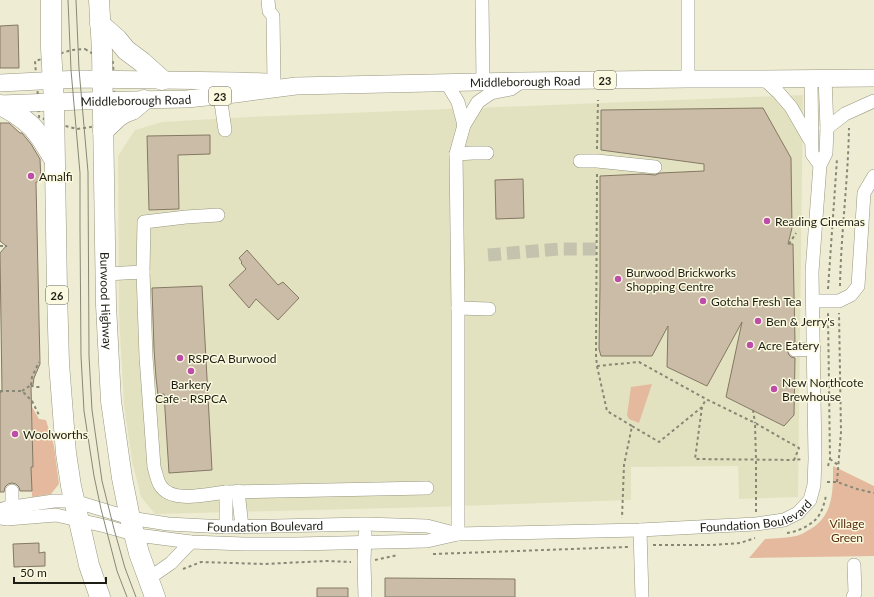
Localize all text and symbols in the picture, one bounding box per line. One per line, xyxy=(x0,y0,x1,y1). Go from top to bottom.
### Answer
road number: 23 xyxy=(594,71,616,89)
street label: Middleborough Road xyxy=(470,73,580,90)
road number: 23 xyxy=(209,87,231,105)
street label: Middleborough Road xyxy=(81,91,192,109)
place label: Amalfi xyxy=(39,169,73,184)
marker: Amalfi xyxy=(26,171,36,181)
place label: Reading Cinemas xyxy=(775,214,865,229)
marker: Reading Cinemas xyxy=(762,216,772,226)
street label: Burwood Highway xyxy=(98,252,116,351)
place label: Burwood Brickworks Shopping Centre xyxy=(626,265,736,294)
marker: Burwood Brickworks Shopping Centre xyxy=(613,274,623,284)
road number: 26 xyxy=(46,286,68,304)
place label: Gotcha Fresh Tea xyxy=(711,294,801,309)
marker: Gotcha Fresh Tea xyxy=(698,296,708,306)
place label: Ben & Jerry's xyxy=(766,314,835,329)
marker: Ben & Jerry's xyxy=(753,316,763,326)
place label: Acre Eatery xyxy=(758,338,820,353)
marker: Acre Eatery xyxy=(745,340,755,350)
place label: RSPCA Burwood xyxy=(188,351,276,366)
marker: RSPCA Burwood xyxy=(175,353,185,363)
marker: Barkery Cafe - RSPCA xyxy=(186,366,196,376)
place label: New Northcote Brewhouse xyxy=(782,375,864,404)
place label: Barkery Cafe - RSPCA xyxy=(155,377,228,406)
marker: New Northcote Brewhouse xyxy=(769,384,779,394)
place label: Woolworths xyxy=(23,427,88,442)
marker: Woolworths xyxy=(10,429,20,439)
street label: Foundation Boulevard xyxy=(699,496,814,534)
park label: Village Green xyxy=(829,516,865,545)
street label: Foundation Boulevard xyxy=(207,517,323,535)
scale bar xyxy=(14,559,106,585)
text: 50 m xyxy=(20,565,47,580)

